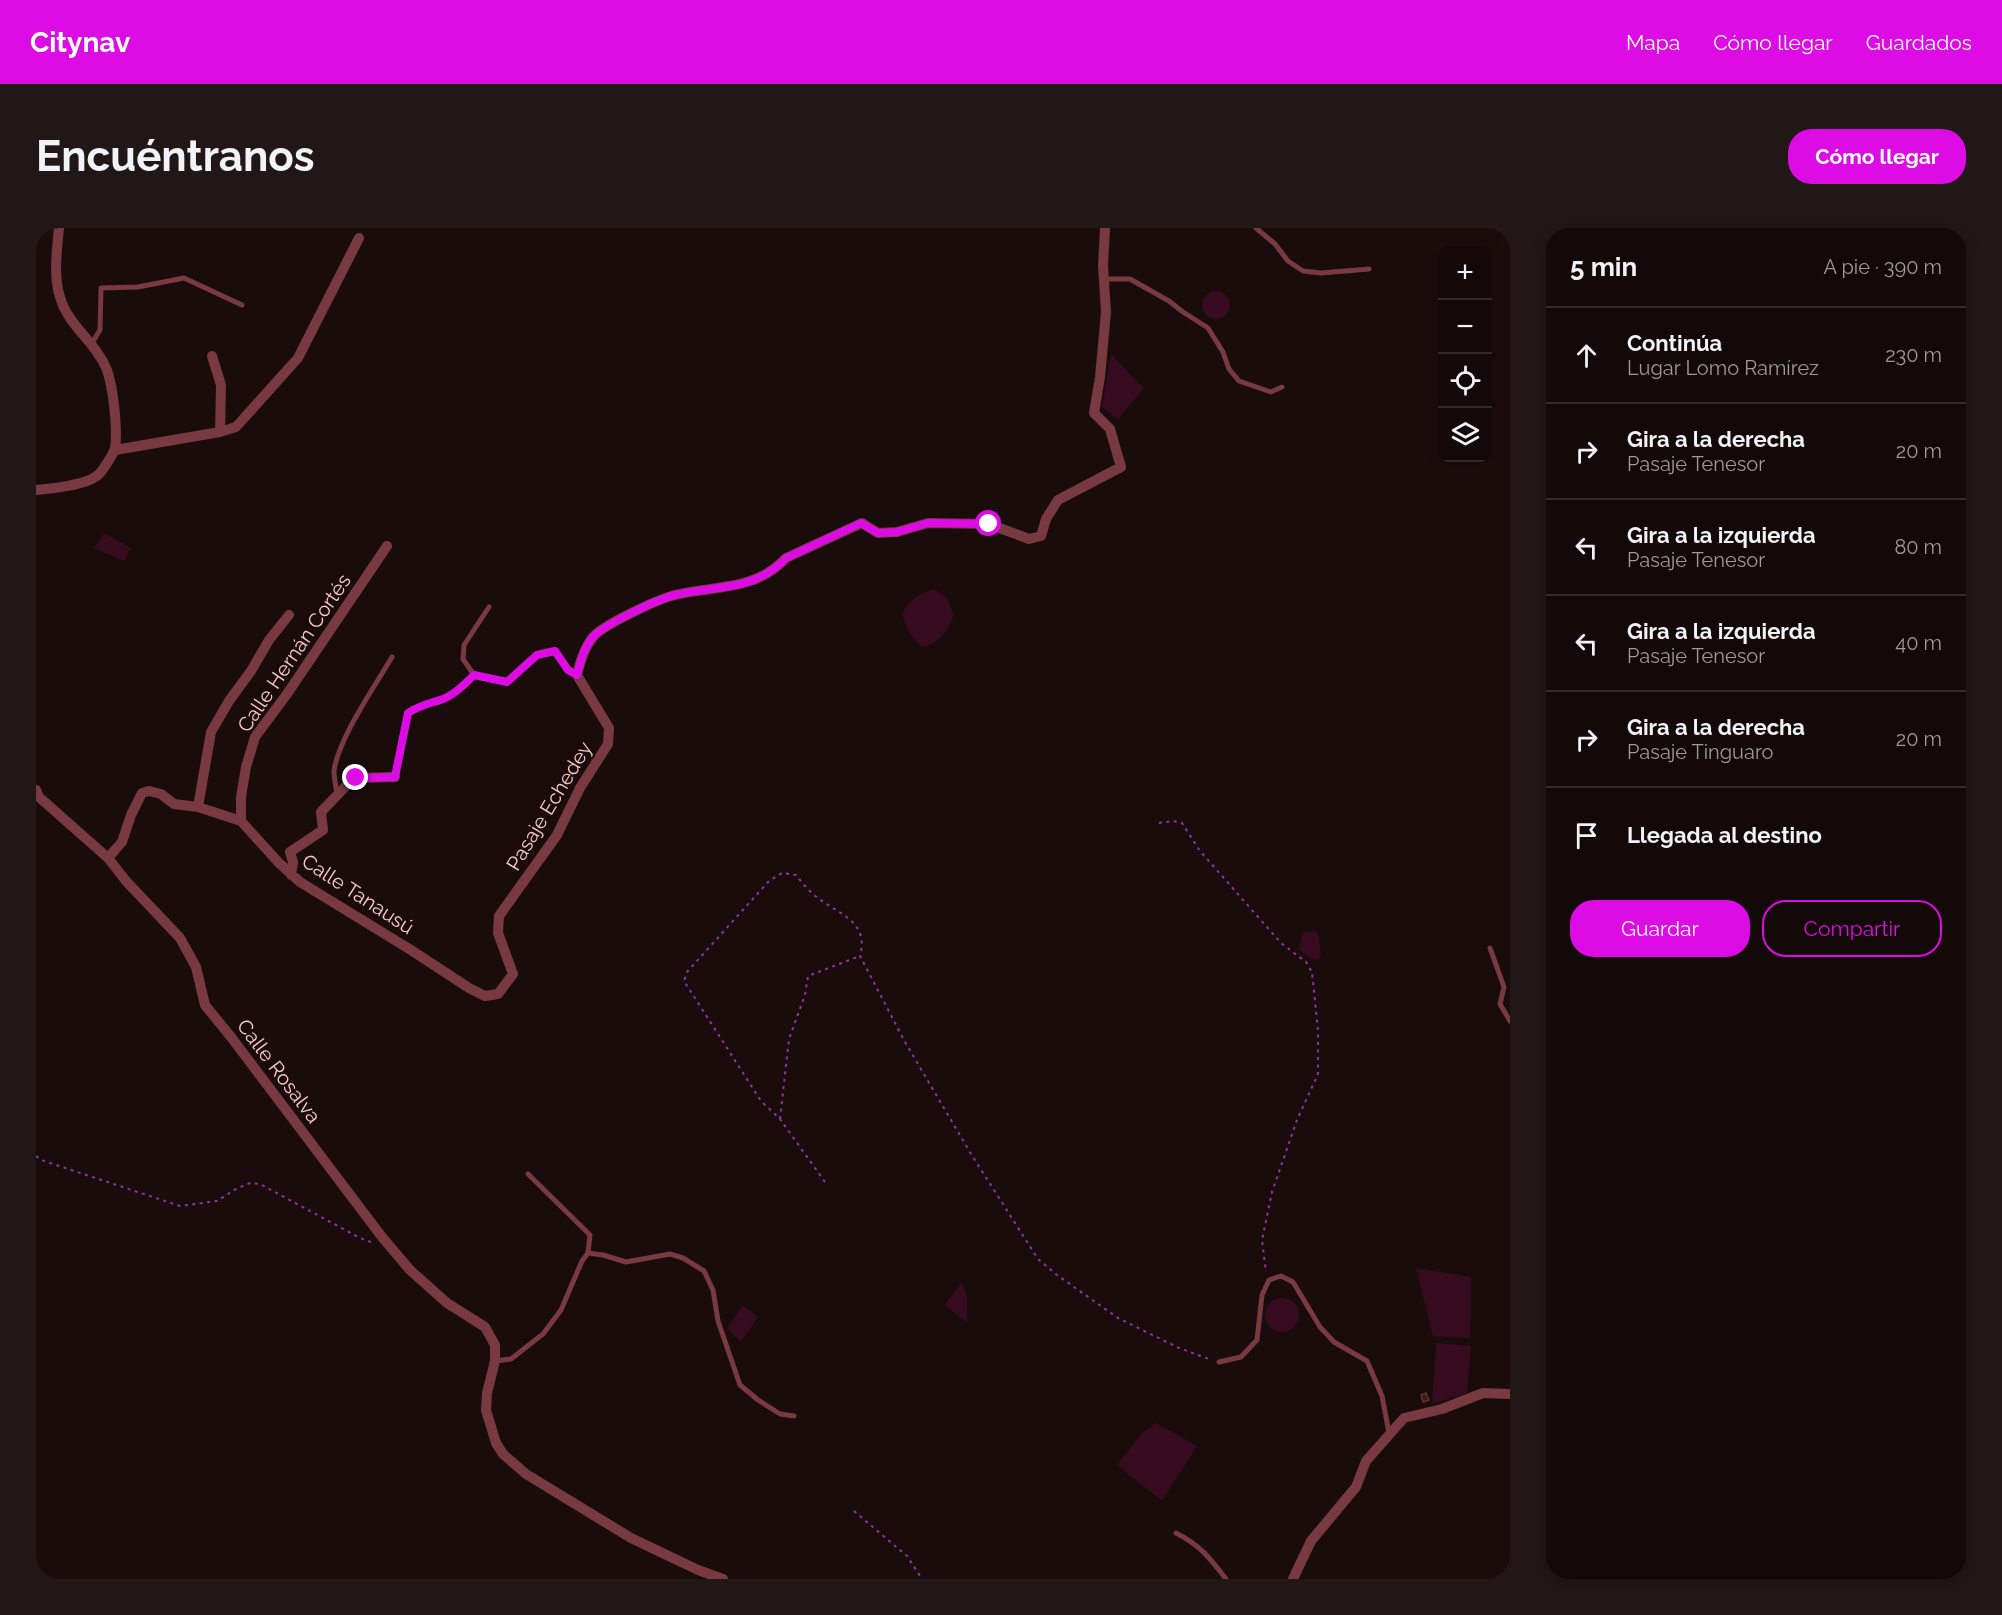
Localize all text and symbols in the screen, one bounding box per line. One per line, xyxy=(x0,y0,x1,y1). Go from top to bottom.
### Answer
text: Citynav xyxy=(30,26,130,59)
text: Mapa xyxy=(1626,30,1680,55)
text: Cómo llegar xyxy=(1713,30,1833,55)
text: Guardados xyxy=(1866,30,1972,55)
button: Cómo llegar xyxy=(1788,129,1966,184)
text: Encuéntranos xyxy=(36,132,315,181)
map controls xyxy=(1438,246,1492,462)
button: + xyxy=(1438,246,1492,300)
text: 5 min xyxy=(1570,252,1637,282)
text: A pie · 390 m xyxy=(1823,255,1942,279)
button: − xyxy=(1438,300,1492,354)
text: Continúa xyxy=(1627,330,1722,356)
icon: ahead xyxy=(1570,339,1603,372)
text: 230 m xyxy=(1885,343,1942,367)
button: locate xyxy=(1438,354,1492,408)
text: Lugar Lomo Ramírez xyxy=(1627,356,1819,380)
button: layers xyxy=(1438,408,1492,462)
text: Gira a la derecha xyxy=(1627,426,1805,452)
icon: right xyxy=(1570,435,1603,468)
text: 20 m xyxy=(1896,439,1942,463)
text: Pasaje Tenesor xyxy=(1627,452,1765,476)
route start xyxy=(975,510,1001,536)
text: Gira a la izquierda xyxy=(1627,522,1816,548)
icon: left xyxy=(1570,531,1603,564)
text: 80 m xyxy=(1894,535,1942,559)
text: Pasaje Tenesor xyxy=(1627,548,1765,572)
street label: Calle Hernán Cortés xyxy=(232,569,356,737)
text: Gira a la izquierda xyxy=(1627,618,1816,644)
icon: left xyxy=(1570,627,1603,660)
text: 40 m xyxy=(1895,631,1942,655)
text: Pasaje Tenesor xyxy=(1627,644,1765,668)
text: Gira a la derecha xyxy=(1627,714,1805,740)
icon: right xyxy=(1570,723,1603,756)
text: 20 m xyxy=(1896,727,1942,751)
street label: Pasaje Echedey xyxy=(501,737,597,875)
text: Pasaje Tinguaro xyxy=(1627,740,1774,764)
route end xyxy=(342,764,368,790)
icon: arrive xyxy=(1570,819,1603,852)
text: Llegada al destino xyxy=(1627,822,1822,848)
street label: Calle Tanausú xyxy=(297,849,419,939)
button: Guardar xyxy=(1570,900,1750,957)
button: Compartir xyxy=(1762,900,1942,957)
street label: Calle Rosalva xyxy=(232,1014,326,1128)

